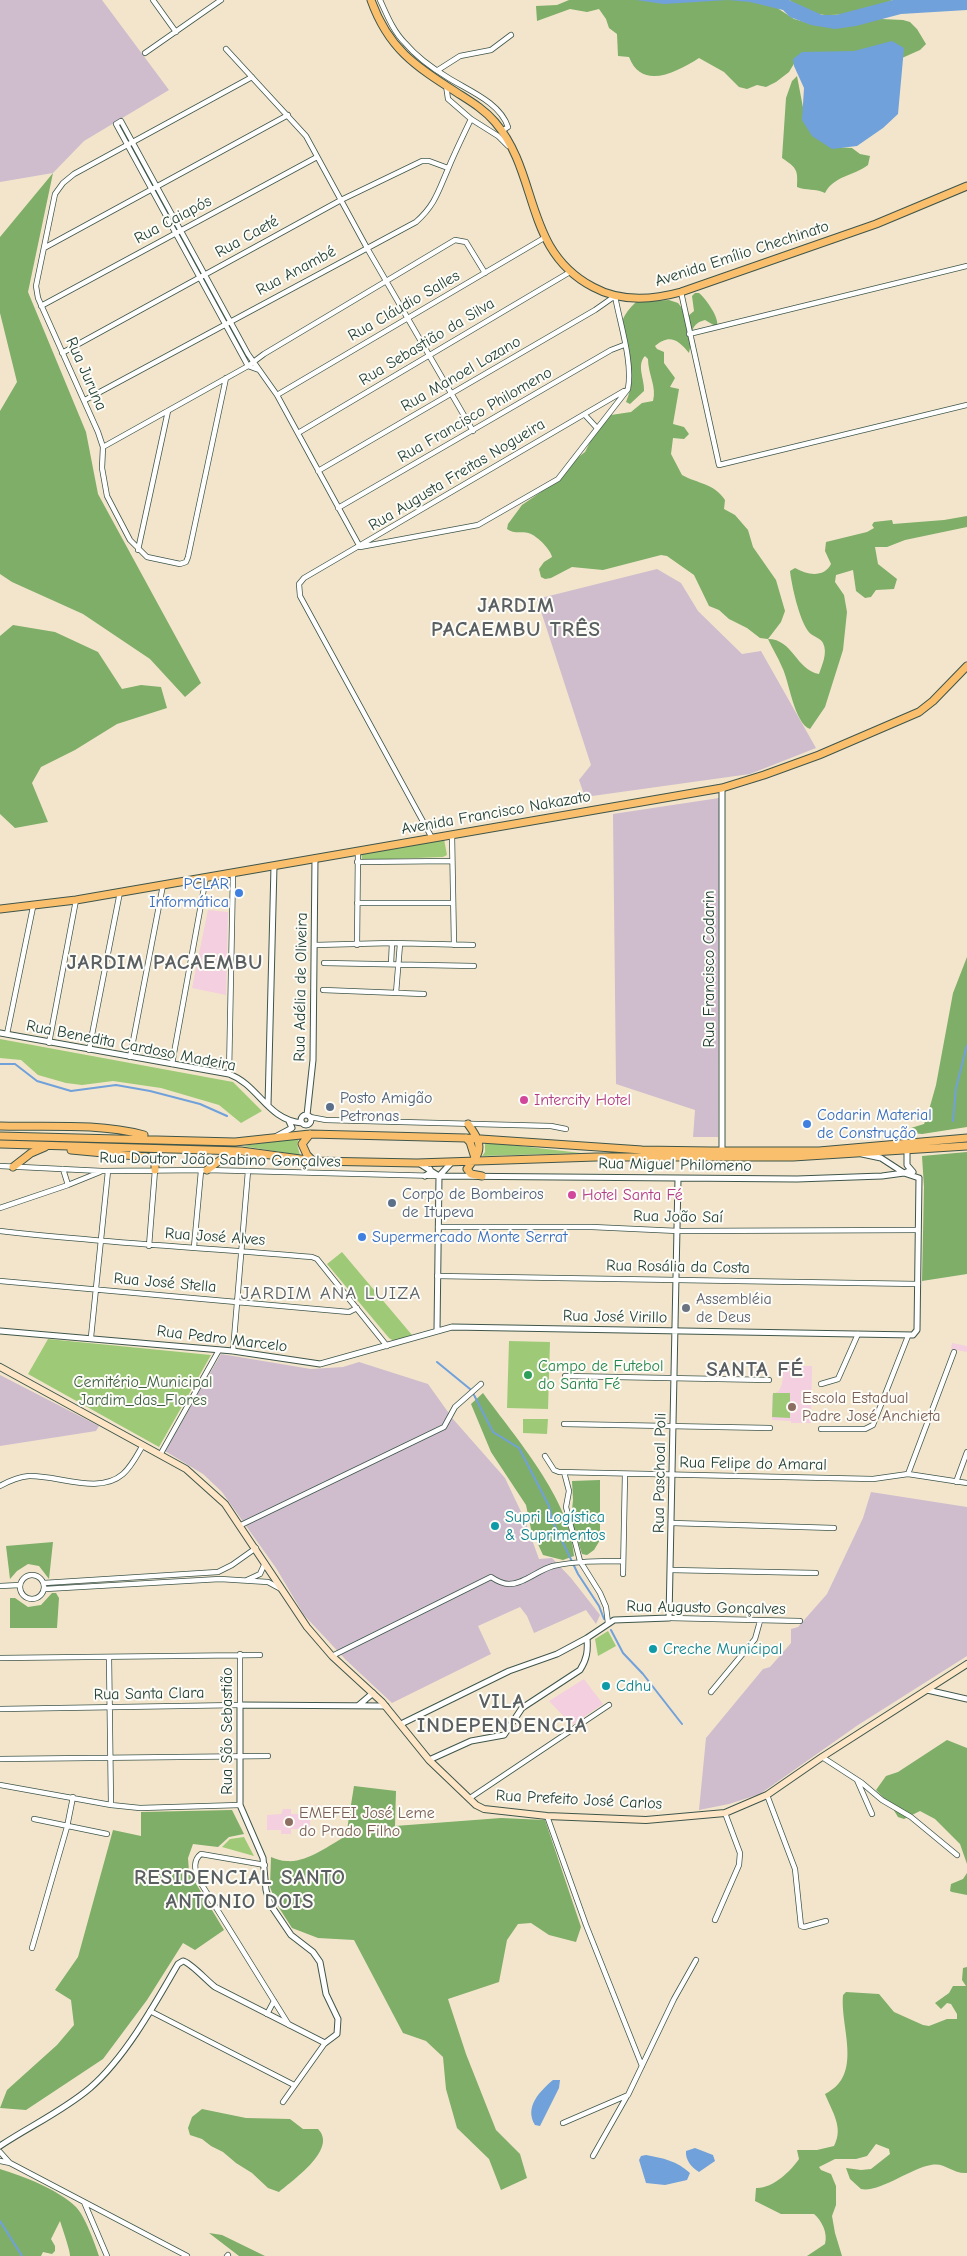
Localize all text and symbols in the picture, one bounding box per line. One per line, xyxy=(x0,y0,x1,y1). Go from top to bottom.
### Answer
street label: Rua Caiapós xyxy=(131,192,215,248)
street label: Rua Caeté xyxy=(212,212,282,262)
street label: Avenida Emílio Chechinato xyxy=(653,217,831,291)
street label: Rua Anambé xyxy=(253,242,339,300)
street label: Rua Cláudio Salles xyxy=(345,266,463,346)
street label: Rua Sebastião da Silva xyxy=(356,294,498,390)
street label: Rua Manoel Lozano xyxy=(398,332,524,416)
street label: Rua Juruna xyxy=(61,334,111,414)
street label: Rua Francisco Philomeno xyxy=(394,363,556,467)
street label: Rua Augusta Freitas Nogueira xyxy=(365,415,549,535)
district label: JARDIM PACAEMBU TRÊS xyxy=(429,593,603,643)
street label: Avenida Francisco Nakazato xyxy=(400,787,592,839)
place label: PCLAR Informática xyxy=(149,874,229,912)
marker: PCLAR Informática xyxy=(233,887,245,899)
street label: Rua Francisco Codarin xyxy=(699,890,719,1048)
street label: Rua Adélia de Oliveira xyxy=(290,912,312,1062)
district label: JARDIM PACAEMBU xyxy=(65,950,265,976)
street label: Rua Benedita Cardoso Madeira xyxy=(25,1016,237,1076)
place label: Posto Amigão Petronas xyxy=(340,1088,433,1126)
place label: Intercity Hotel xyxy=(534,1090,631,1110)
marker: Intercity Hotel xyxy=(518,1094,530,1106)
marker: Posto Amigão Petronas xyxy=(324,1101,336,1113)
place label: Codarin Material de Construção xyxy=(817,1105,932,1143)
marker: Codarin Material de Construção xyxy=(801,1118,813,1130)
street label: Rua Doutor João Sabino Gonçalves xyxy=(99,1148,341,1172)
street label: Rua Miguel Philomeno xyxy=(598,1154,752,1176)
place label: Corpo de Bombeiros de Itupeva xyxy=(402,1184,544,1222)
place label: Hotel Santa Fé xyxy=(582,1185,683,1205)
marker: Hotel Santa Fé xyxy=(566,1189,578,1201)
marker: Corpo de Bombeiros de Itupeva xyxy=(386,1197,398,1209)
street label: Rua João Saí xyxy=(633,1207,723,1227)
street label: Rua José Alves xyxy=(164,1224,266,1250)
place label: Supermercado Monte Serrat xyxy=(372,1227,568,1247)
marker: Supermercado Monte Serrat xyxy=(356,1231,368,1243)
street label: Rua Rosália da Costa xyxy=(606,1256,750,1278)
street label: Rua José Stella xyxy=(113,1269,217,1297)
district label: JARDIM ANA LUIZA xyxy=(239,1283,423,1305)
place label: Assembléia de Deus xyxy=(696,1289,772,1327)
marker: Assembléia de Deus xyxy=(680,1302,692,1314)
street label: Rua José Virillo xyxy=(563,1306,667,1328)
street label: Rua Pedro Marcelo xyxy=(156,1321,288,1357)
place label: Campo de Futebol do Santa Fé xyxy=(538,1356,664,1394)
district label: SANTA FÉ xyxy=(705,1357,805,1383)
marker: Campo de Futebol do Santa Fé xyxy=(522,1369,534,1381)
park label: Cemitério_Municipal Jardim_das_Flores xyxy=(74,1372,212,1410)
place label: Escola Estadual Padre José Anchieta xyxy=(802,1388,941,1426)
marker: Escola Estadual Padre José Anchieta xyxy=(786,1401,798,1413)
street label: Rua Paschoal Poli xyxy=(649,1413,671,1533)
street label: Rua Felipe do Amaral xyxy=(679,1453,827,1475)
place label: Supri Logística & Suprimentos xyxy=(505,1507,605,1545)
marker: Supri Logística & Suprimentos xyxy=(489,1520,501,1532)
street label: Rua Augusto Gonçalves xyxy=(626,1597,786,1619)
place label: Creche Municipal xyxy=(663,1639,782,1659)
marker: Creche Municipal xyxy=(647,1643,659,1655)
street label: Rua São Sebastião xyxy=(217,1667,237,1795)
place label: Cdhu xyxy=(616,1676,651,1696)
marker: Cdhu xyxy=(600,1680,612,1692)
street label: Rua Santa Clara xyxy=(93,1683,205,1705)
district label: VILA INDEPENDENCIA xyxy=(415,1689,589,1739)
street label: Rua Prefeito José Carlos xyxy=(495,1786,663,1814)
place label: EMEFEI José Leme do Prado Filho xyxy=(299,1803,435,1841)
marker: EMEFEI José Leme do Prado Filho xyxy=(283,1816,295,1828)
district label: RESIDENCIAL SANTO ANTONIO DOIS xyxy=(132,1865,348,1915)

